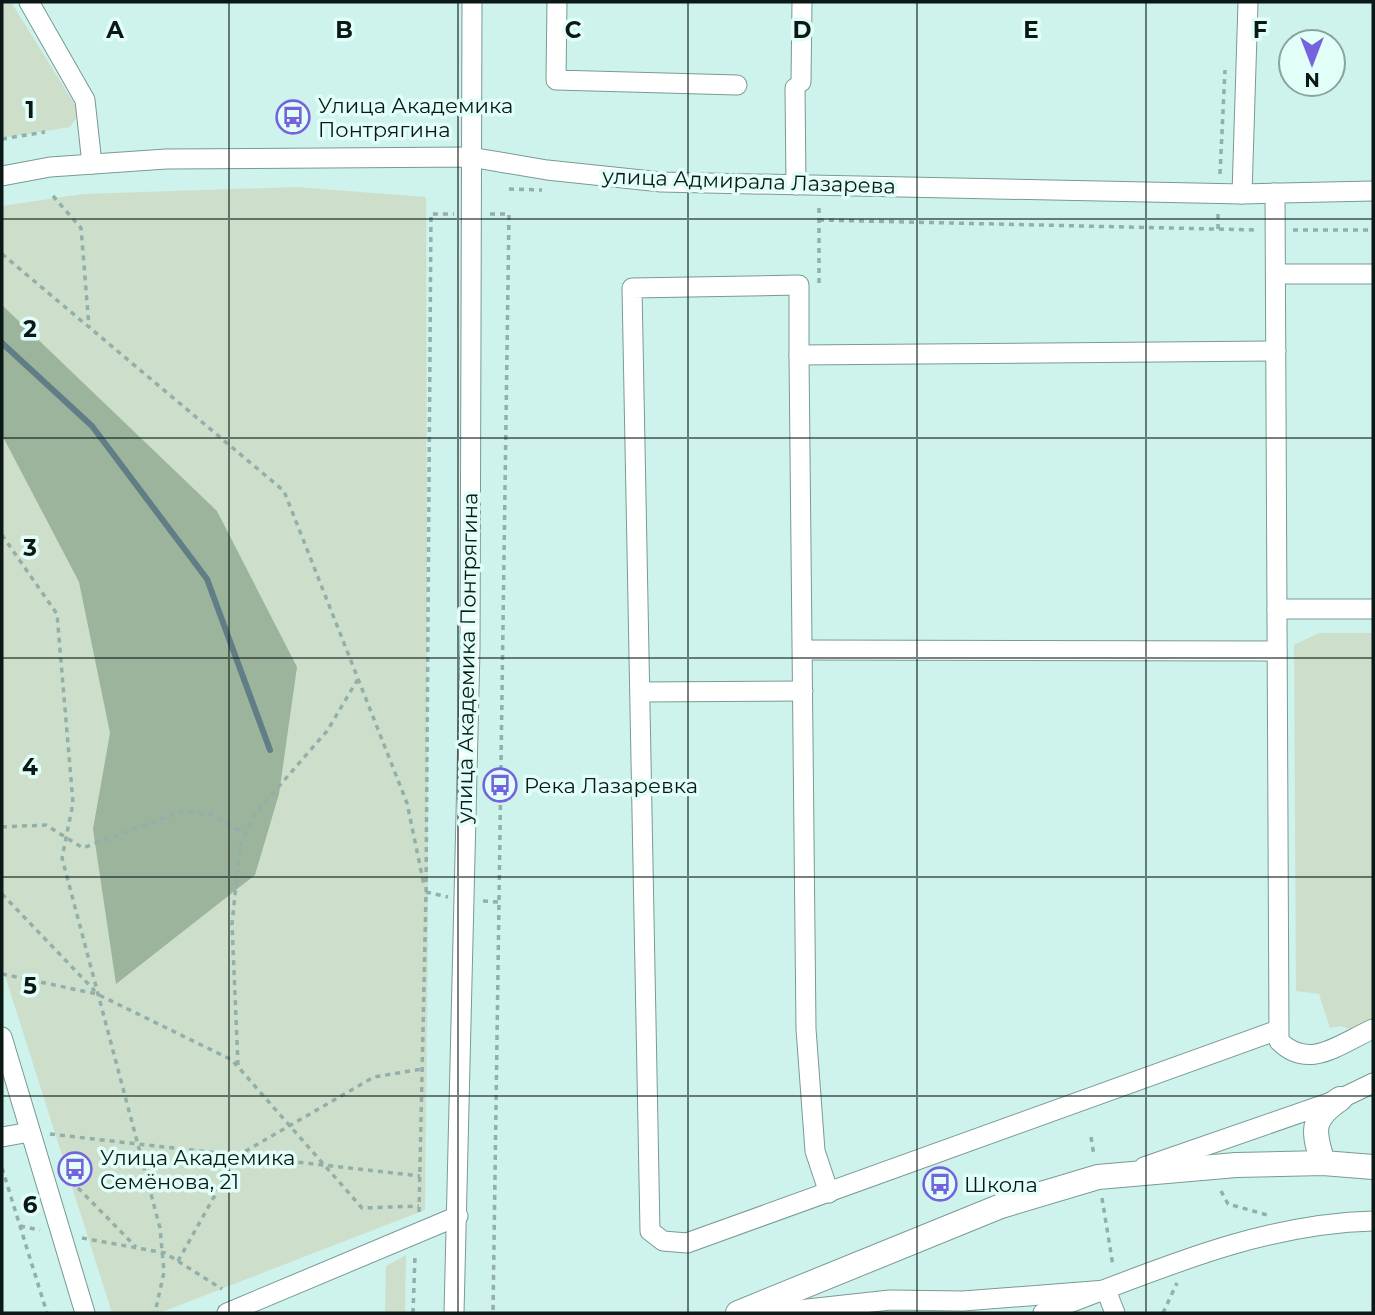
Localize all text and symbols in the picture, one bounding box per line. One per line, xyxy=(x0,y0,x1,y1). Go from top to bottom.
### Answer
text: A xyxy=(105,16,124,44)
text: B xyxy=(335,16,353,44)
text: C xyxy=(565,16,582,44)
text: D xyxy=(793,16,812,44)
text: E xyxy=(1023,16,1039,44)
text: F xyxy=(1253,16,1268,44)
north arrow xyxy=(1277,28,1347,98)
text: N xyxy=(1304,68,1320,91)
place label: Улица Академика Понтрягина xyxy=(318,93,513,142)
text: 1 xyxy=(25,96,35,124)
bus stop icon: Улица Академика Понтрягина xyxy=(274,98,312,136)
street label: улица Адмирала Лазарева xyxy=(601,163,896,199)
text: 2 xyxy=(23,315,37,343)
street label: улица Академика Понтрягина xyxy=(452,492,482,825)
text: 3 xyxy=(22,534,37,562)
text: 4 xyxy=(22,753,38,781)
bus stop icon: Река Лазаревка xyxy=(481,766,519,804)
place label: Река Лазаревка xyxy=(524,773,698,798)
text: 5 xyxy=(23,972,37,1000)
place label: Улица Академика Семёнова, 21 xyxy=(100,1145,295,1194)
bus stop icon: Улица Академика Семёнова, 21 xyxy=(56,1150,94,1188)
bus stop icon: Школа xyxy=(921,1165,959,1203)
place label: Школа xyxy=(964,1172,1038,1197)
text: 6 xyxy=(23,1191,38,1219)

